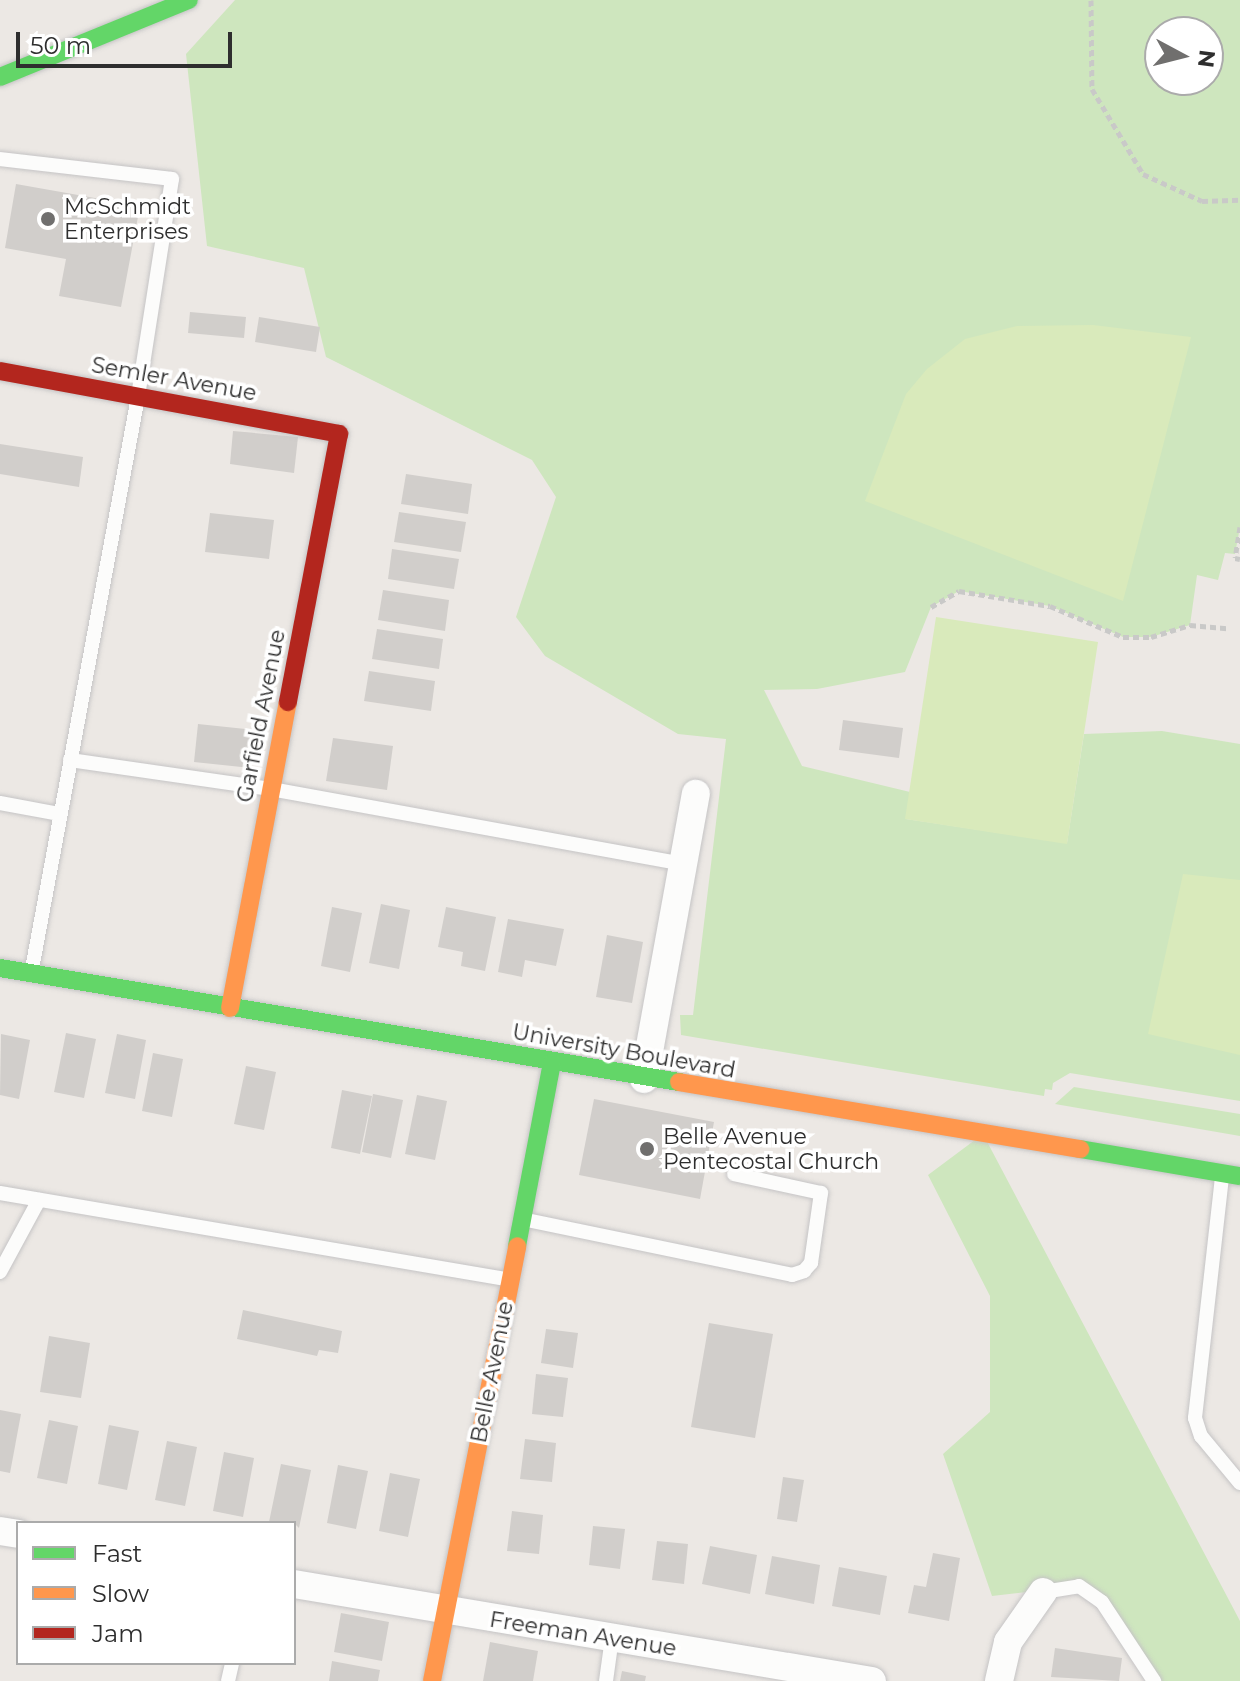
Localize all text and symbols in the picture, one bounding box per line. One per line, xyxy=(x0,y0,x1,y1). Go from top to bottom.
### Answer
scale bar xyxy=(20,16,236,66)
north arrow xyxy=(1144,16,1224,96)
text: 50 m xyxy=(30,31,91,60)
text: N xyxy=(1192,48,1221,69)
place label: McSchmidt Enterprises xyxy=(64,193,191,244)
marker: McSchmidt Enterprises xyxy=(39,210,57,228)
street label: Semler Avenue xyxy=(89,352,259,406)
street label: Garfield Avenue xyxy=(231,627,291,805)
street label: University Boulevard xyxy=(510,1018,738,1084)
place label: Belle Avenue Pentecostal Church xyxy=(663,1123,879,1174)
marker: Belle Avenue Pentecostal Church xyxy=(638,1140,656,1158)
street label: Belle Avenue xyxy=(465,1299,519,1445)
legend xyxy=(16,1521,296,1665)
text: Fast xyxy=(92,1539,142,1568)
text: Slow xyxy=(92,1579,149,1608)
street label: Freeman Avenue xyxy=(488,1606,678,1662)
text: Jam xyxy=(92,1619,144,1648)

